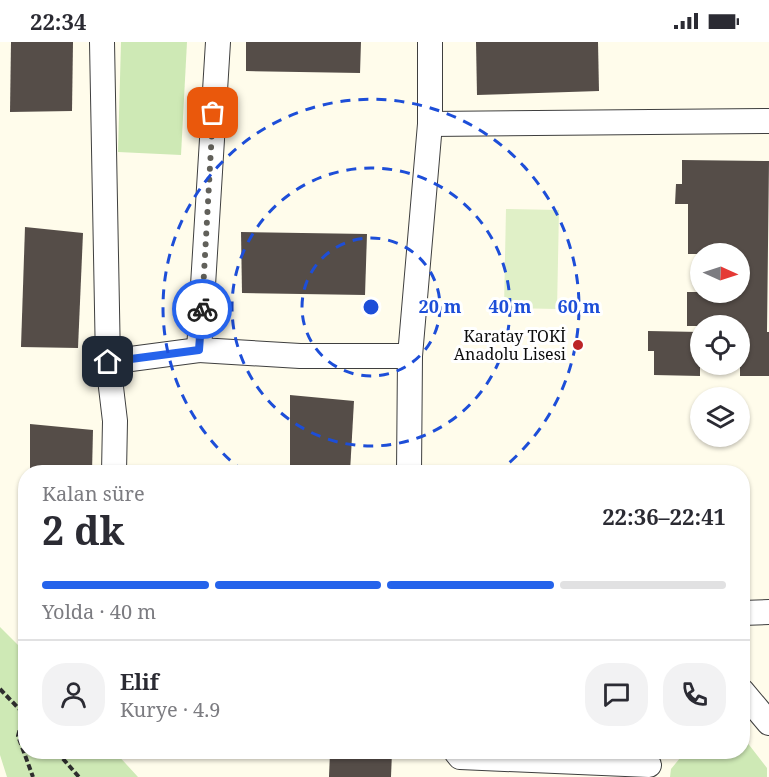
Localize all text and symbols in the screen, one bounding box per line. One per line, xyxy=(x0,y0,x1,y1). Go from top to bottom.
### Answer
text: 22:34 xyxy=(30,6,86,36)
pin xyxy=(187,87,238,138)
icon: bag xyxy=(196,96,229,129)
north arrow xyxy=(690,243,750,303)
map controls xyxy=(690,243,750,447)
courier xyxy=(172,279,232,339)
icon: bike xyxy=(186,293,219,326)
text: 20 m xyxy=(419,294,462,318)
text: 40 m xyxy=(489,294,532,318)
text: 60 m xyxy=(558,294,601,318)
centre of rings xyxy=(361,297,381,317)
button: locate xyxy=(690,315,750,375)
place label: Karatay TOKİ Anadolu Lisesi xyxy=(454,325,566,365)
pin xyxy=(82,336,133,387)
marker: Karatay TOKİ Anadolu Lisesi xyxy=(571,338,585,352)
icon: home xyxy=(91,345,124,378)
button: layers xyxy=(690,387,750,447)
text: Kalan süre xyxy=(42,480,145,507)
text: 22:36–22:41 xyxy=(602,501,726,531)
text: 2 dk xyxy=(42,503,124,556)
text: Yolda · 40 m xyxy=(42,598,156,625)
button: person xyxy=(42,663,105,726)
button: chat xyxy=(585,663,648,726)
button: phone xyxy=(663,663,726,726)
text: Elif xyxy=(120,666,159,696)
text: Kurye · 4.9 xyxy=(120,696,220,723)

